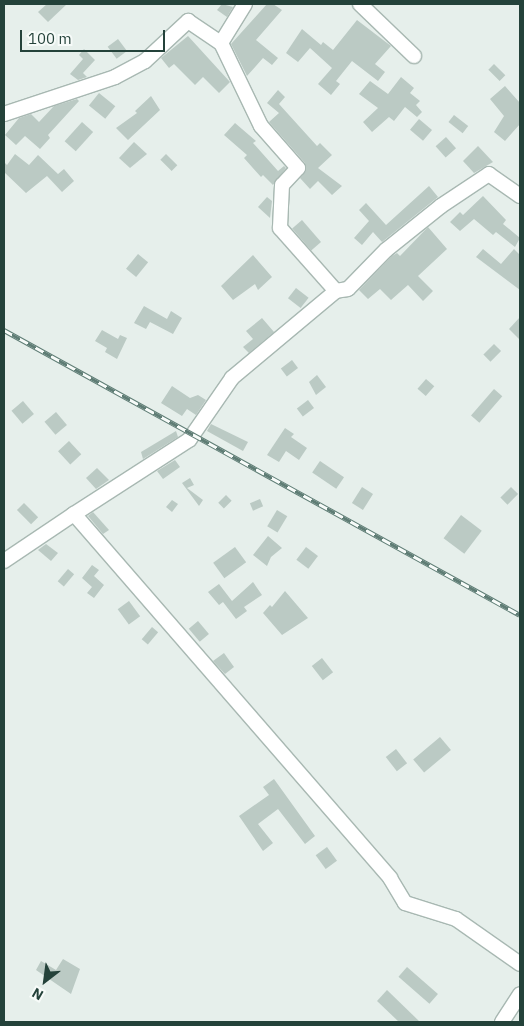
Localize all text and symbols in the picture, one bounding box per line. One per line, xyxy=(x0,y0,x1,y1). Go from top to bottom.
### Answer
scale bar xyxy=(22,20,168,52)
text: 100 m xyxy=(28,29,72,48)
north arrow xyxy=(20,956,70,1006)
text: N xyxy=(29,984,46,1004)

